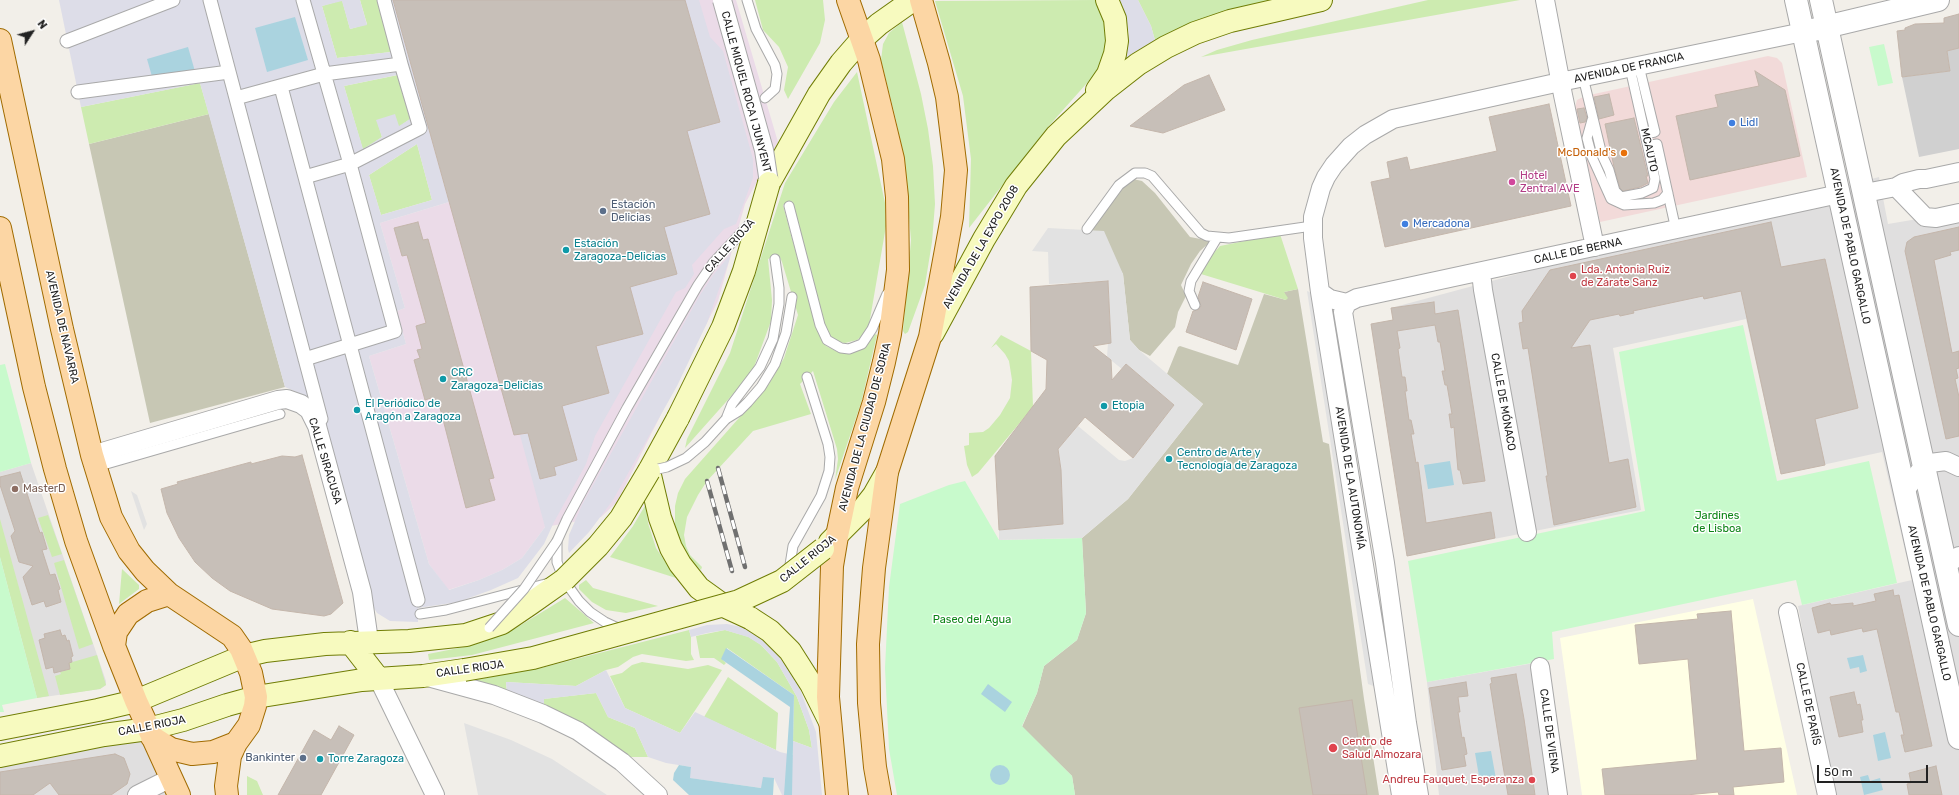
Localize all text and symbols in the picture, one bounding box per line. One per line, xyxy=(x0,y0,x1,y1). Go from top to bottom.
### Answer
street label: CALLE MIQUEL ROCA I JUNYENT xyxy=(718,10,774,174)
north arrow xyxy=(12,12,52,52)
text: N xyxy=(35,18,50,32)
street label: AVENIDA DE FRANCIA xyxy=(1573,50,1685,86)
place label: Lidl xyxy=(1740,116,1758,130)
marker: Lidl xyxy=(1727,118,1737,128)
street label: MCAUTO xyxy=(1638,127,1660,173)
place label: McDonald's xyxy=(1558,146,1616,160)
marker: McDonald's xyxy=(1619,148,1629,158)
street label: AVENIDA DE PABLO GARGALLO xyxy=(1827,167,1873,325)
place label: Hotel Zentral AVE xyxy=(1520,169,1580,195)
marker: Hotel Zentral AVE xyxy=(1507,177,1517,187)
street label: AVENIDA DE LA EXPO 2008 xyxy=(940,183,1022,311)
place label: Estación Delicias xyxy=(611,198,655,224)
marker: Estación Delicias xyxy=(598,206,608,216)
street label: CALLE RIOJA xyxy=(702,216,758,276)
place label: Mercadona xyxy=(1413,217,1470,231)
marker: Mercadona xyxy=(1400,219,1410,229)
street label: CALLE DE BERNA xyxy=(1533,235,1623,267)
place label: Estación Zaragoza-Delicias xyxy=(574,237,666,263)
marker: Estación Zaragoza-Delicias xyxy=(561,245,571,255)
place label: Lda. Antonia Ruiz de Zárate Sanz xyxy=(1581,263,1670,289)
street label: AVENIDA DE NAVARRA xyxy=(43,269,81,385)
marker: Lda. Antonia Ruiz de Zárate Sanz xyxy=(1568,271,1578,281)
street label: AVENIDA DE LA CIUDAD DE SORIA xyxy=(836,341,894,513)
street label: CALLE DE MÓNACO xyxy=(1488,352,1518,452)
place label: CRC Zaragoza-Delicias xyxy=(451,366,543,392)
marker: CRC Zaragoza-Delicias xyxy=(438,374,448,384)
place label: El Periódico de Aragón a Zaragoza xyxy=(365,397,461,423)
place label: Etopia xyxy=(1112,399,1144,413)
marker: Etopia xyxy=(1099,401,1109,411)
marker: El Periódico de Aragón a Zaragoza xyxy=(352,405,362,415)
street label: AVENIDA DE LA AUTONOMÍA xyxy=(1332,405,1368,551)
street label: CALLE SIRACUSA xyxy=(306,416,344,506)
place label: Centro de Arte y Tecnología de Zaragoza xyxy=(1177,446,1297,472)
marker: Centro de Arte y Tecnología de Zaragoza xyxy=(1164,454,1174,464)
place label: MasterD xyxy=(23,482,66,496)
marker: MasterD xyxy=(10,484,20,494)
park label: Jardines de Lisboa xyxy=(1693,509,1741,535)
street label: AVENIDA DE PABLO GARGALLO xyxy=(1905,524,1953,682)
street label: CALLE RIOJA xyxy=(777,532,839,586)
park label: Paseo del Agua xyxy=(933,613,1011,627)
street label: CALLE RIOJA xyxy=(435,658,505,680)
street label: CALLE DE PARÍS xyxy=(1793,661,1823,747)
street label: CALLE DE VIENA xyxy=(1537,688,1561,774)
street label: CALLE RIOJA xyxy=(117,713,187,739)
place label: Centro de Salud Almozara xyxy=(1342,735,1421,761)
marker: Centro de Salud Almozara xyxy=(1327,742,1339,754)
place label: Bankinter xyxy=(245,751,295,765)
place label: Torre Zaragoza xyxy=(328,752,404,766)
marker: Bankinter xyxy=(298,753,308,763)
marker: Torre Zaragoza xyxy=(315,754,325,764)
scale bar xyxy=(1819,757,1930,783)
text: 50 m xyxy=(1824,765,1852,779)
place label: Andreu Fauquet, Esperanza xyxy=(1383,773,1524,787)
marker: Andreu Fauquet, Esperanza xyxy=(1527,775,1537,785)

